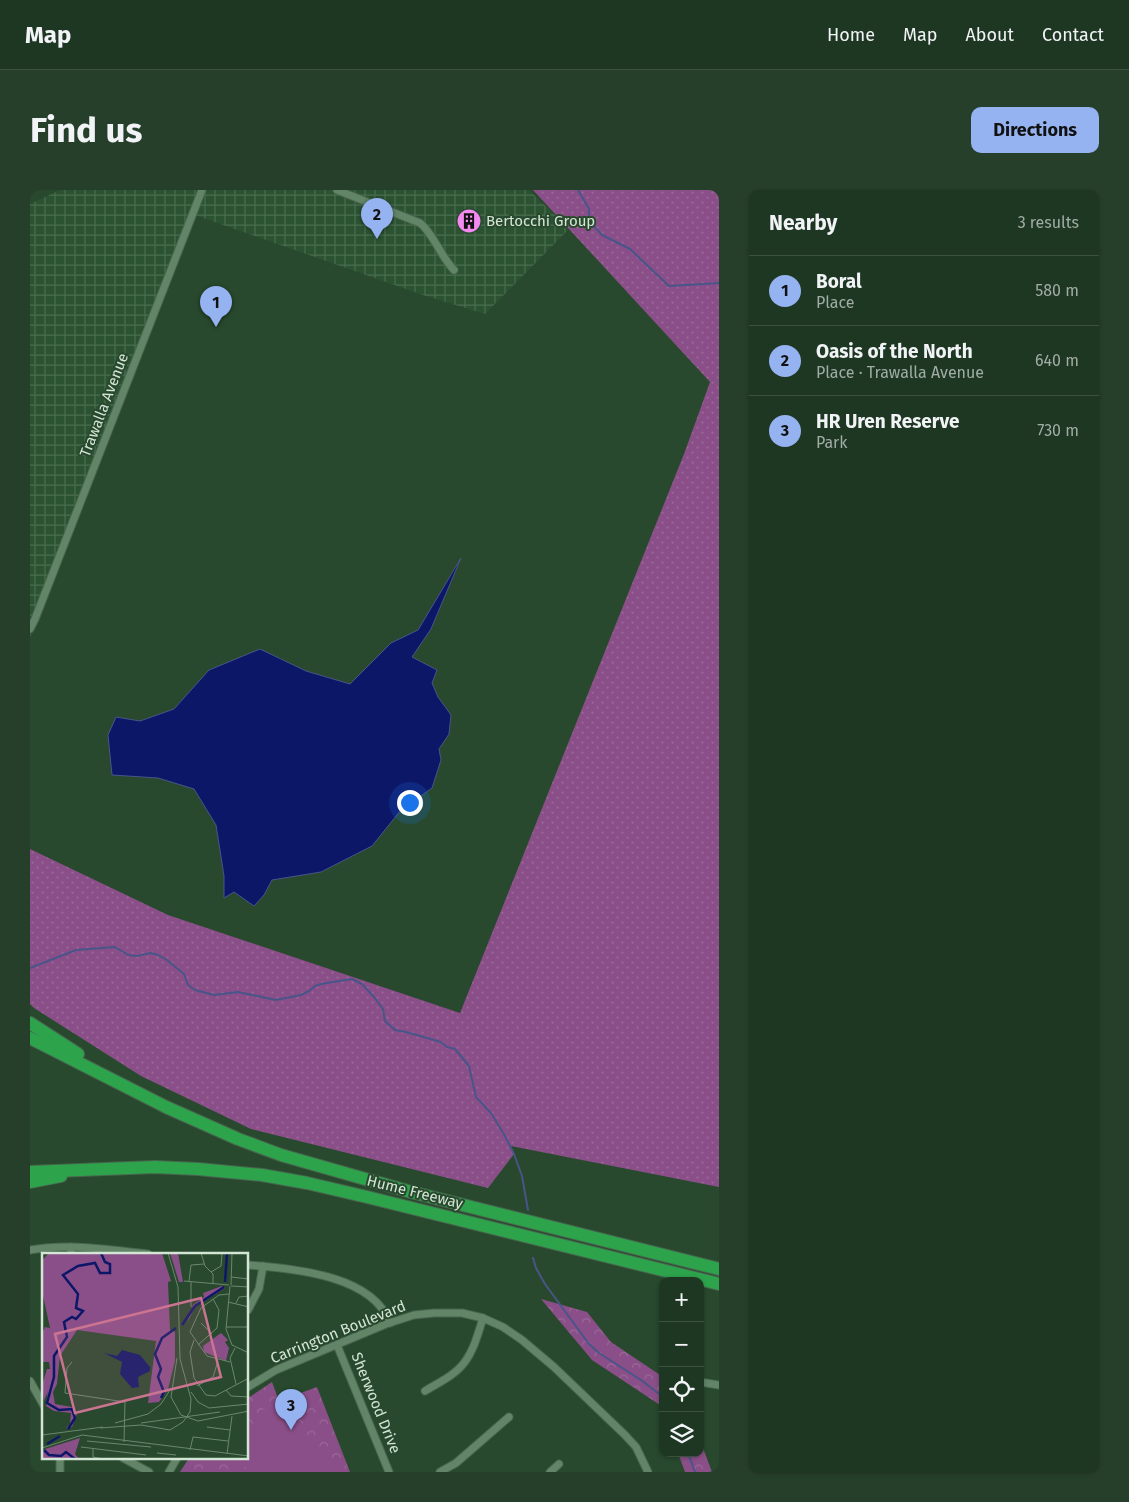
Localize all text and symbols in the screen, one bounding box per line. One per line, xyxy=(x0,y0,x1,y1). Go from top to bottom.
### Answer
text: Map xyxy=(25,21,71,49)
text: Home xyxy=(827,24,875,46)
text: Map xyxy=(903,24,937,46)
text: About xyxy=(965,24,1014,46)
text: Contact xyxy=(1042,24,1104,46)
button: Directions xyxy=(971,107,1099,153)
text: Find us xyxy=(30,109,142,151)
pin: 2 xyxy=(361,198,393,239)
building icon: Bertocchi Group xyxy=(456,208,482,234)
text: Nearby xyxy=(769,210,837,236)
place label: Bertocchi Group xyxy=(486,212,595,230)
text: 3 results xyxy=(1018,213,1079,232)
text: Boral xyxy=(816,270,862,293)
text: 1 xyxy=(781,281,789,300)
text: 580 m xyxy=(1035,281,1079,300)
pin: 1 xyxy=(200,286,232,327)
text: Place xyxy=(816,293,855,312)
text: Oasis of the North xyxy=(816,340,973,363)
street label: Trawalla Avenue xyxy=(76,350,132,460)
text: 2 xyxy=(781,351,789,370)
text: 640 m xyxy=(1035,351,1079,370)
text: Place · Trawalla Avenue xyxy=(816,363,984,382)
text: HR Uren Reserve xyxy=(816,410,960,433)
text: 3 xyxy=(781,421,789,440)
text: 730 m xyxy=(1037,421,1079,440)
text: Park xyxy=(816,433,848,452)
your location xyxy=(397,790,423,816)
street label: Hume Freeway xyxy=(365,1171,465,1213)
inset map xyxy=(42,1253,249,1460)
map controls xyxy=(659,1277,704,1457)
button: + xyxy=(659,1277,704,1322)
street label: Carrington Boulevard xyxy=(268,1297,408,1367)
button: − xyxy=(659,1322,704,1367)
street label: Sherwood Drive xyxy=(348,1350,404,1456)
button: locate xyxy=(659,1367,704,1412)
pin: 3 xyxy=(275,1389,307,1430)
button: layers xyxy=(659,1412,704,1457)

